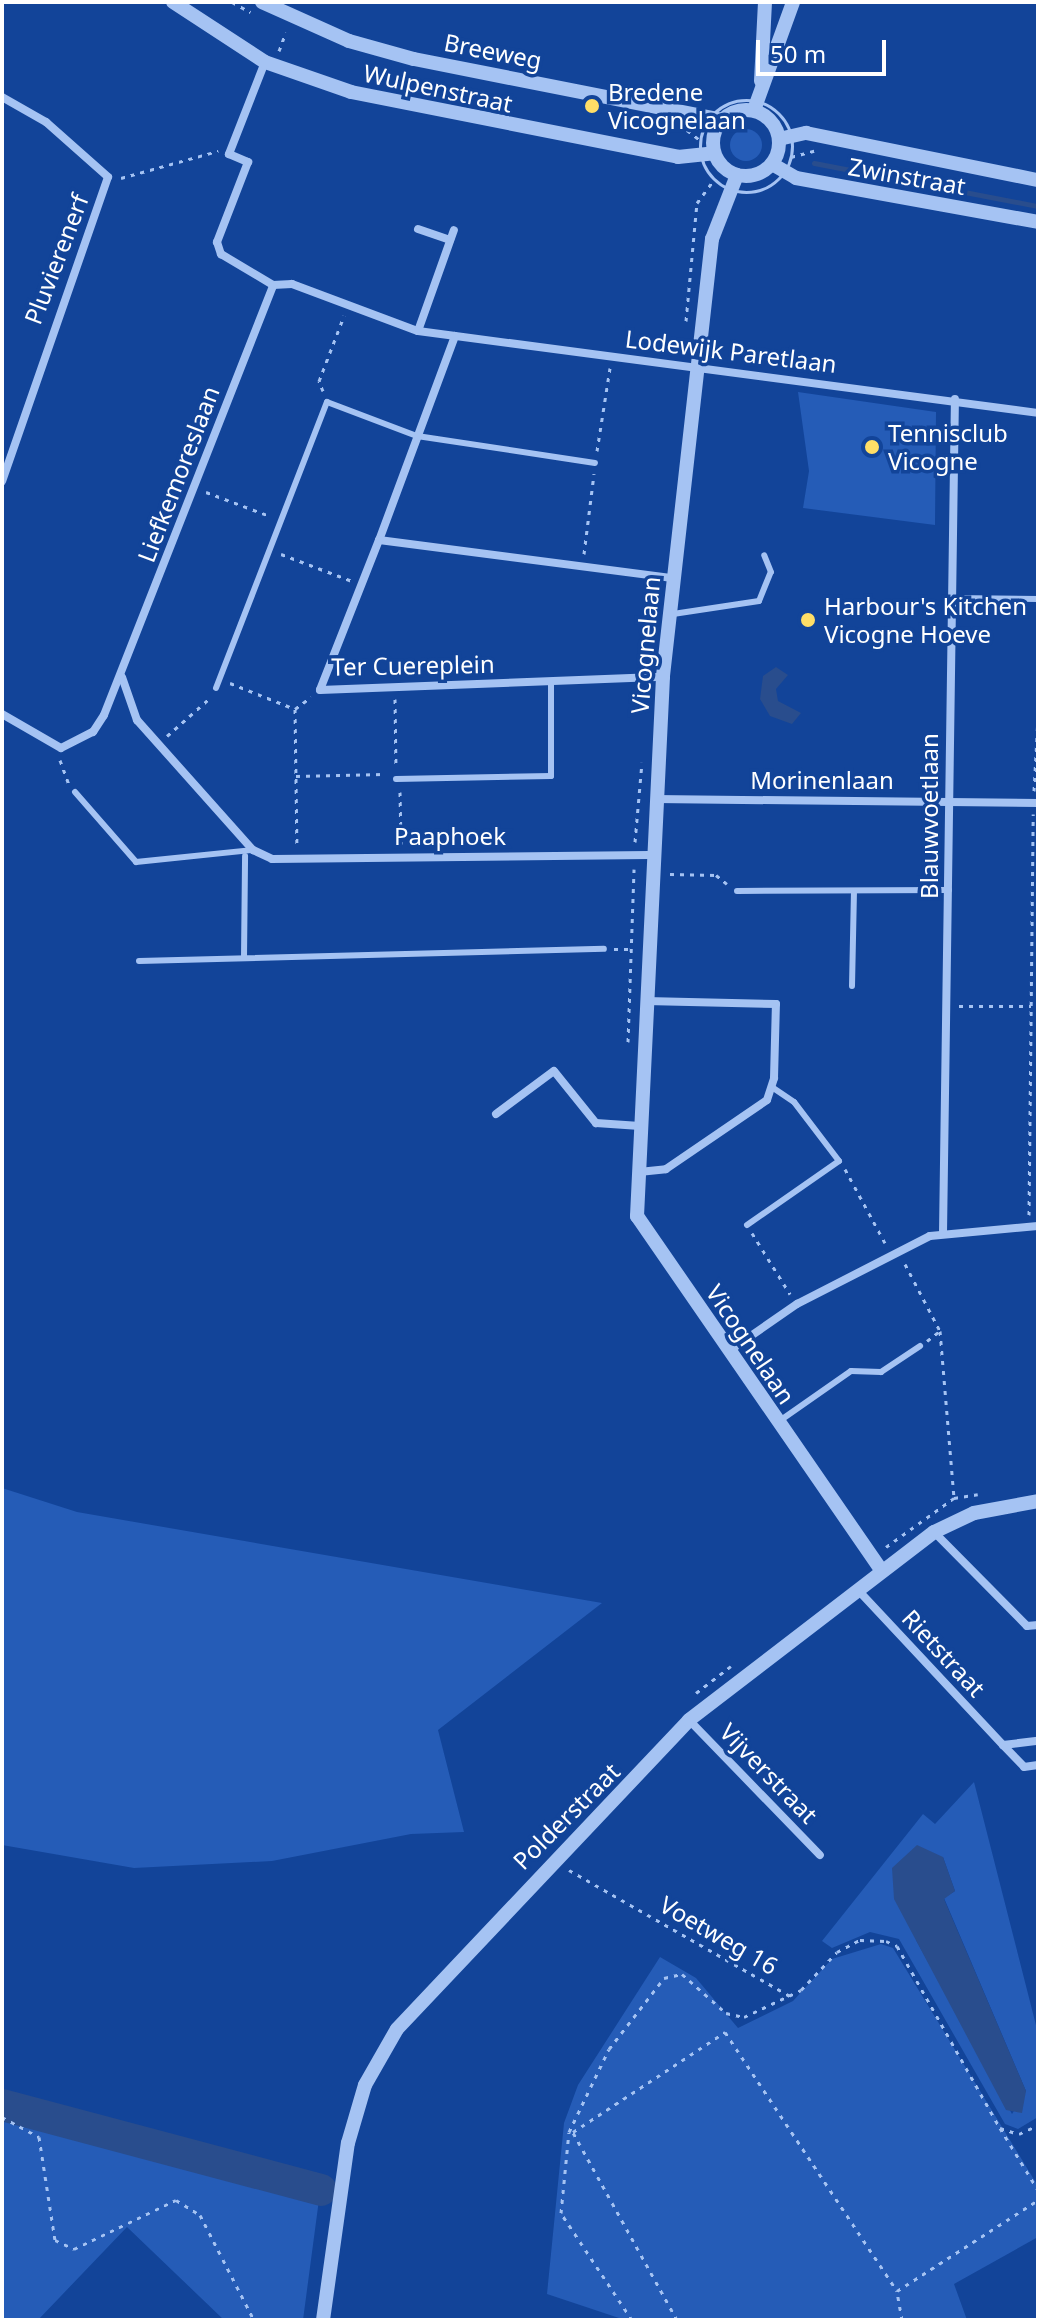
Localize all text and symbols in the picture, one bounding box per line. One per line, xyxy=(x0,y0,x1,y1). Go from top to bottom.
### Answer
scale bar xyxy=(760,24,890,74)
street label: Breeweg xyxy=(442,27,544,75)
text: 50 m xyxy=(770,37,826,70)
street label: Wulpenstraat xyxy=(361,58,515,118)
place label: Bredene Vicognelaan xyxy=(608,78,746,134)
marker: Bredene Vicognelaan xyxy=(583,97,601,115)
street label: Zwinstraat xyxy=(846,152,968,200)
street label: Pluvierenerf xyxy=(18,190,94,328)
street label: Lodewijk Paretlaan xyxy=(624,324,838,378)
street label: Liefkemoreslaan xyxy=(131,382,225,566)
place label: Tennisclub Vicogne xyxy=(888,419,1008,475)
marker: Tennisclub Vicogne xyxy=(863,438,881,456)
street label: Vicognelaan xyxy=(625,575,665,715)
place label: Harbour's Kitchen Vicogne Hoeve xyxy=(824,592,1027,648)
marker: Harbour's Kitchen Vicogne Hoeve xyxy=(799,611,817,629)
street label: Ter Cuereplein xyxy=(331,649,495,681)
street label: Blauwvoetlaan xyxy=(915,733,943,899)
street label: Morinenlaan xyxy=(750,766,894,794)
street label: Paaphoek xyxy=(394,822,506,850)
street label: Vicognelaan xyxy=(701,1279,801,1409)
street label: Rietstraat xyxy=(896,1604,992,1702)
street label: Vijverstraat xyxy=(714,1717,824,1829)
street label: Polderstraat xyxy=(507,1757,625,1875)
street label: Voetweg 16 xyxy=(655,1890,783,1980)

